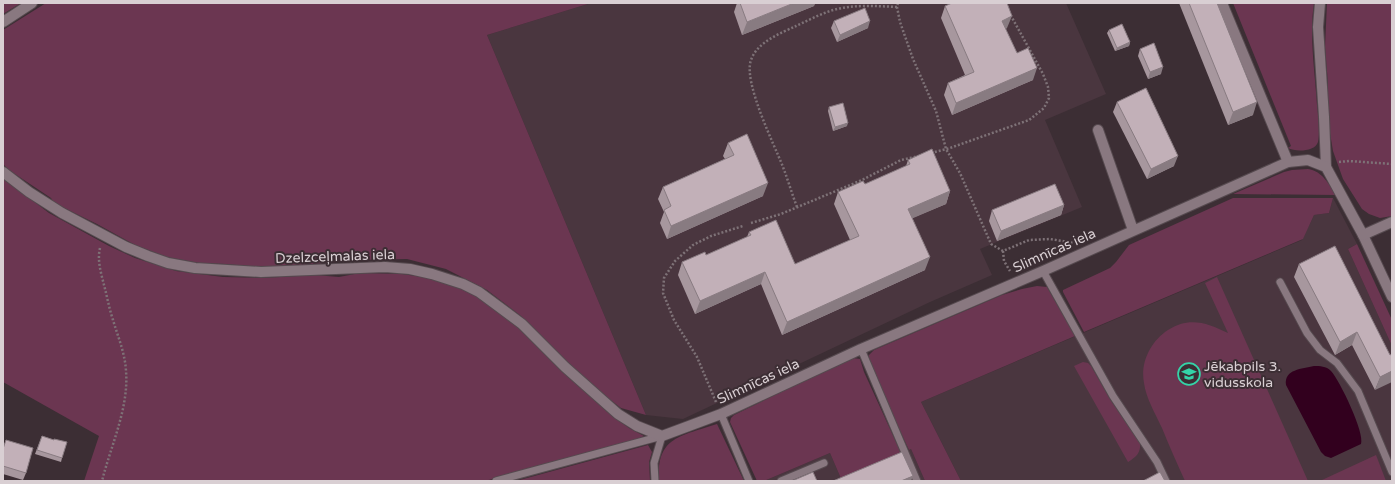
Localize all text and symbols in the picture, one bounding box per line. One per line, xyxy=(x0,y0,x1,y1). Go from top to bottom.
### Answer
street label: Slimnīcas iela xyxy=(1010,225,1098,276)
street label: Dzelzceļmalas iela xyxy=(275,246,395,267)
street label: Slimnīcas iela xyxy=(714,355,802,408)
place label: Jēkabpils 3. vidusskola xyxy=(1204,358,1281,391)
school or university icon: Jēkabpils 3. vidusskola xyxy=(1176,361,1202,387)

